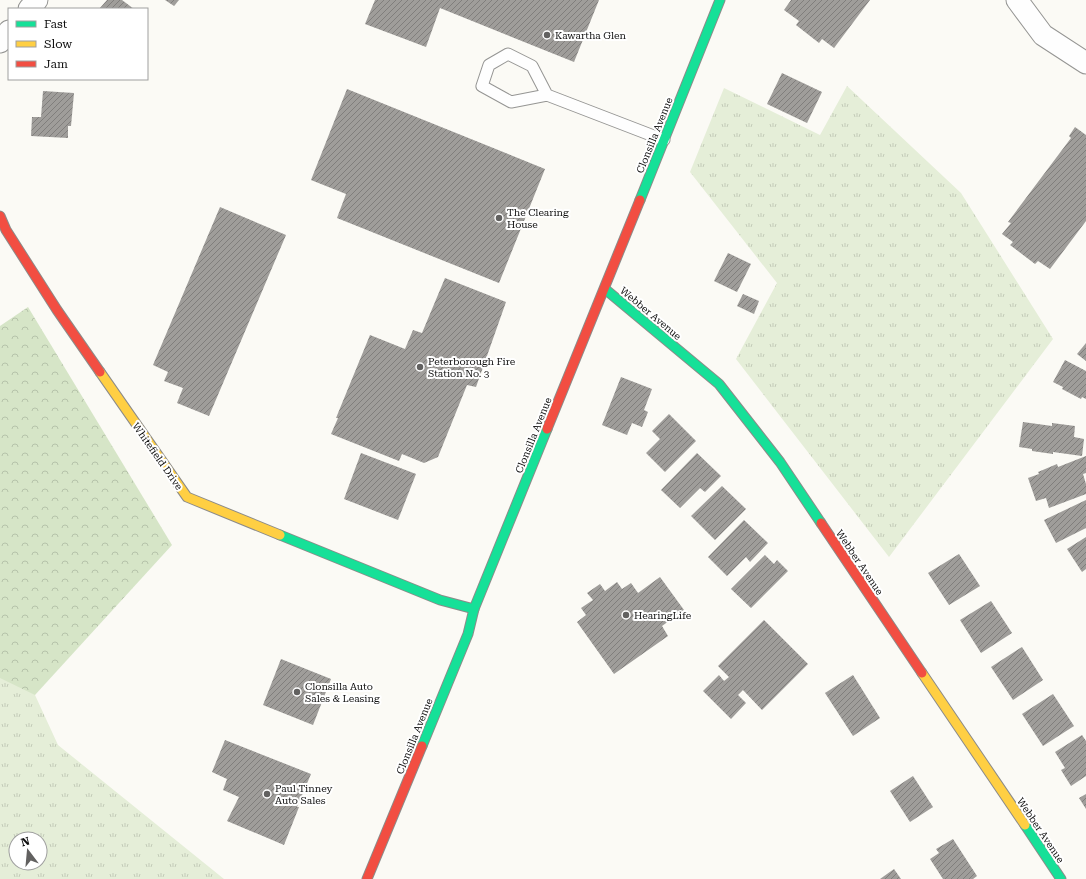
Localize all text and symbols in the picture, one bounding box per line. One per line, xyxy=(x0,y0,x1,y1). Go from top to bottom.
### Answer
legend xyxy=(8,8,148,80)
text: Fast xyxy=(44,17,68,31)
marker: Kawartha Glen xyxy=(542,30,552,40)
place label: Kawartha Glen xyxy=(555,30,627,41)
text: Slow xyxy=(44,37,72,51)
text: Jam xyxy=(44,57,68,71)
street label: Clonsilla Avenue xyxy=(634,95,675,175)
place label: The Clearing House xyxy=(507,207,569,230)
marker: The Clearing House xyxy=(494,213,504,223)
street label: Webber Avenue xyxy=(618,285,684,342)
place label: Peterborough Fire Station No. 3 xyxy=(428,356,516,379)
marker: Peterborough Fire Station No. 3 xyxy=(415,362,425,372)
street label: Clonsilla Avenue xyxy=(513,395,554,475)
street label: Whitefield Drive xyxy=(130,421,185,492)
street label: Webber Avenue xyxy=(834,528,886,597)
marker: HearingLife xyxy=(621,610,631,620)
place label: HearingLife xyxy=(634,610,692,621)
place label: Clonsilla Auto Sales & Leasing xyxy=(305,681,380,704)
marker: Clonsilla Auto Sales & Leasing xyxy=(292,687,302,697)
street label: Clonsilla Avenue xyxy=(394,696,435,776)
place label: Paul Tinney Auto Sales xyxy=(275,783,333,806)
marker: Paul Tinney Auto Sales xyxy=(262,789,272,799)
street label: Webber Avenue xyxy=(1015,796,1067,865)
north arrow xyxy=(8,831,48,871)
text: N xyxy=(20,834,32,849)

